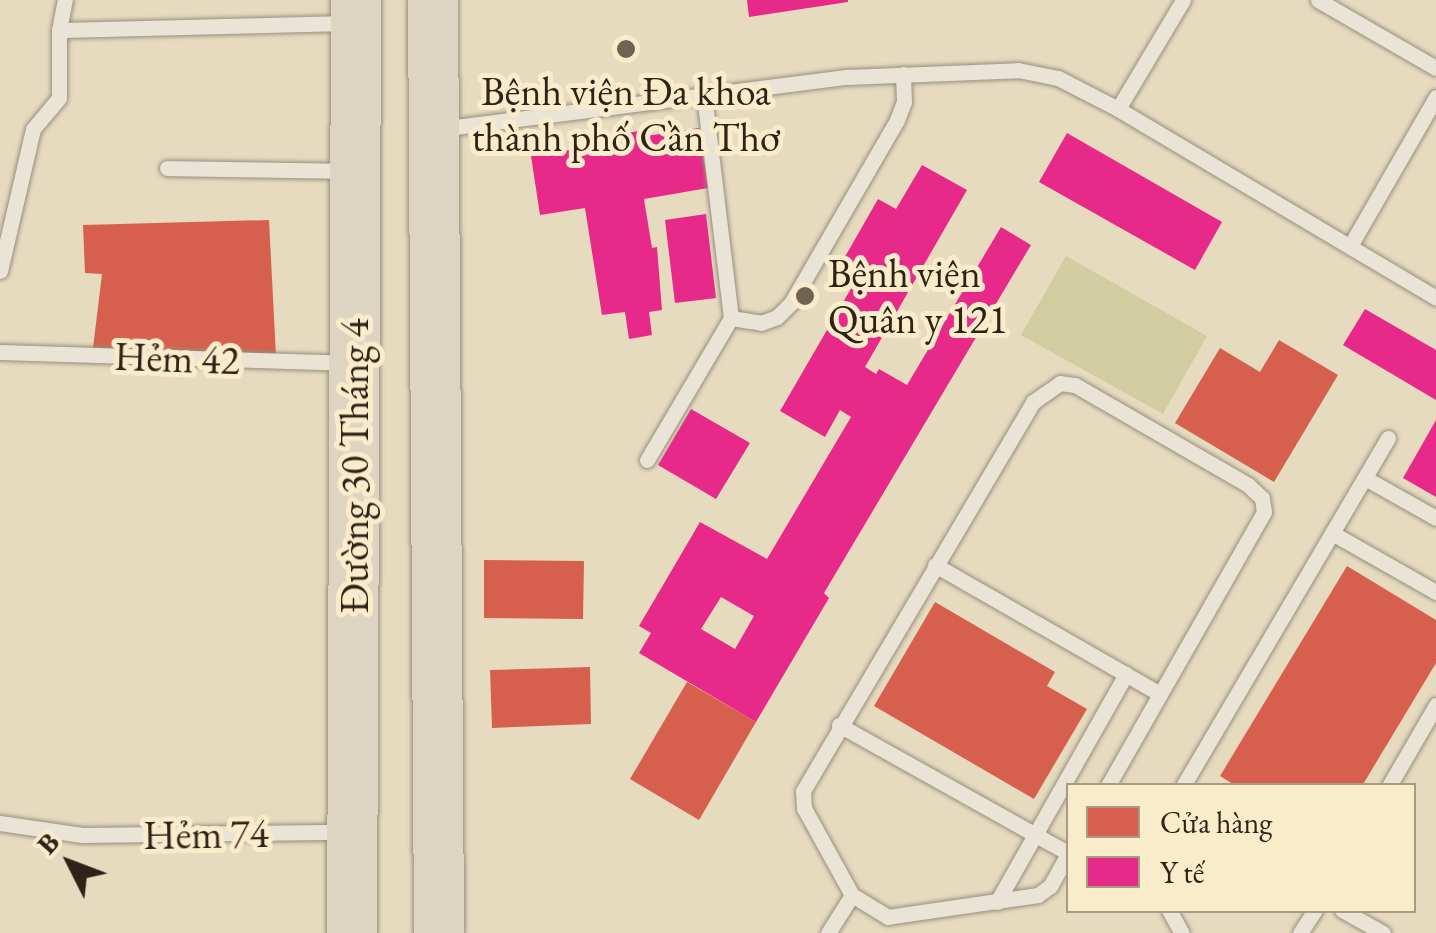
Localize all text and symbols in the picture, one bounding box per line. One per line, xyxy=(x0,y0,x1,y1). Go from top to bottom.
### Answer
marker: Bệnh viện Đa khoa thành phố Cần Thơ xyxy=(613,36,639,62)
place label: Bệnh viện Đa khoa thành phố Cần Thơ xyxy=(472,67,780,161)
place label: Bệnh viện Quân y 121 xyxy=(828,249,1008,343)
marker: Bệnh viện Quân y 121 xyxy=(792,283,818,309)
street label: Đường 30 Tháng 4 xyxy=(330,319,378,613)
street label: Hẻm 42 xyxy=(113,332,241,384)
legend xyxy=(1066,783,1416,913)
text: Cửa hàng xyxy=(1160,803,1272,842)
street label: Hẻm 74 xyxy=(143,809,269,859)
north arrow xyxy=(20,813,120,913)
text: B xyxy=(28,824,67,861)
text: Y tế xyxy=(1160,853,1204,892)

